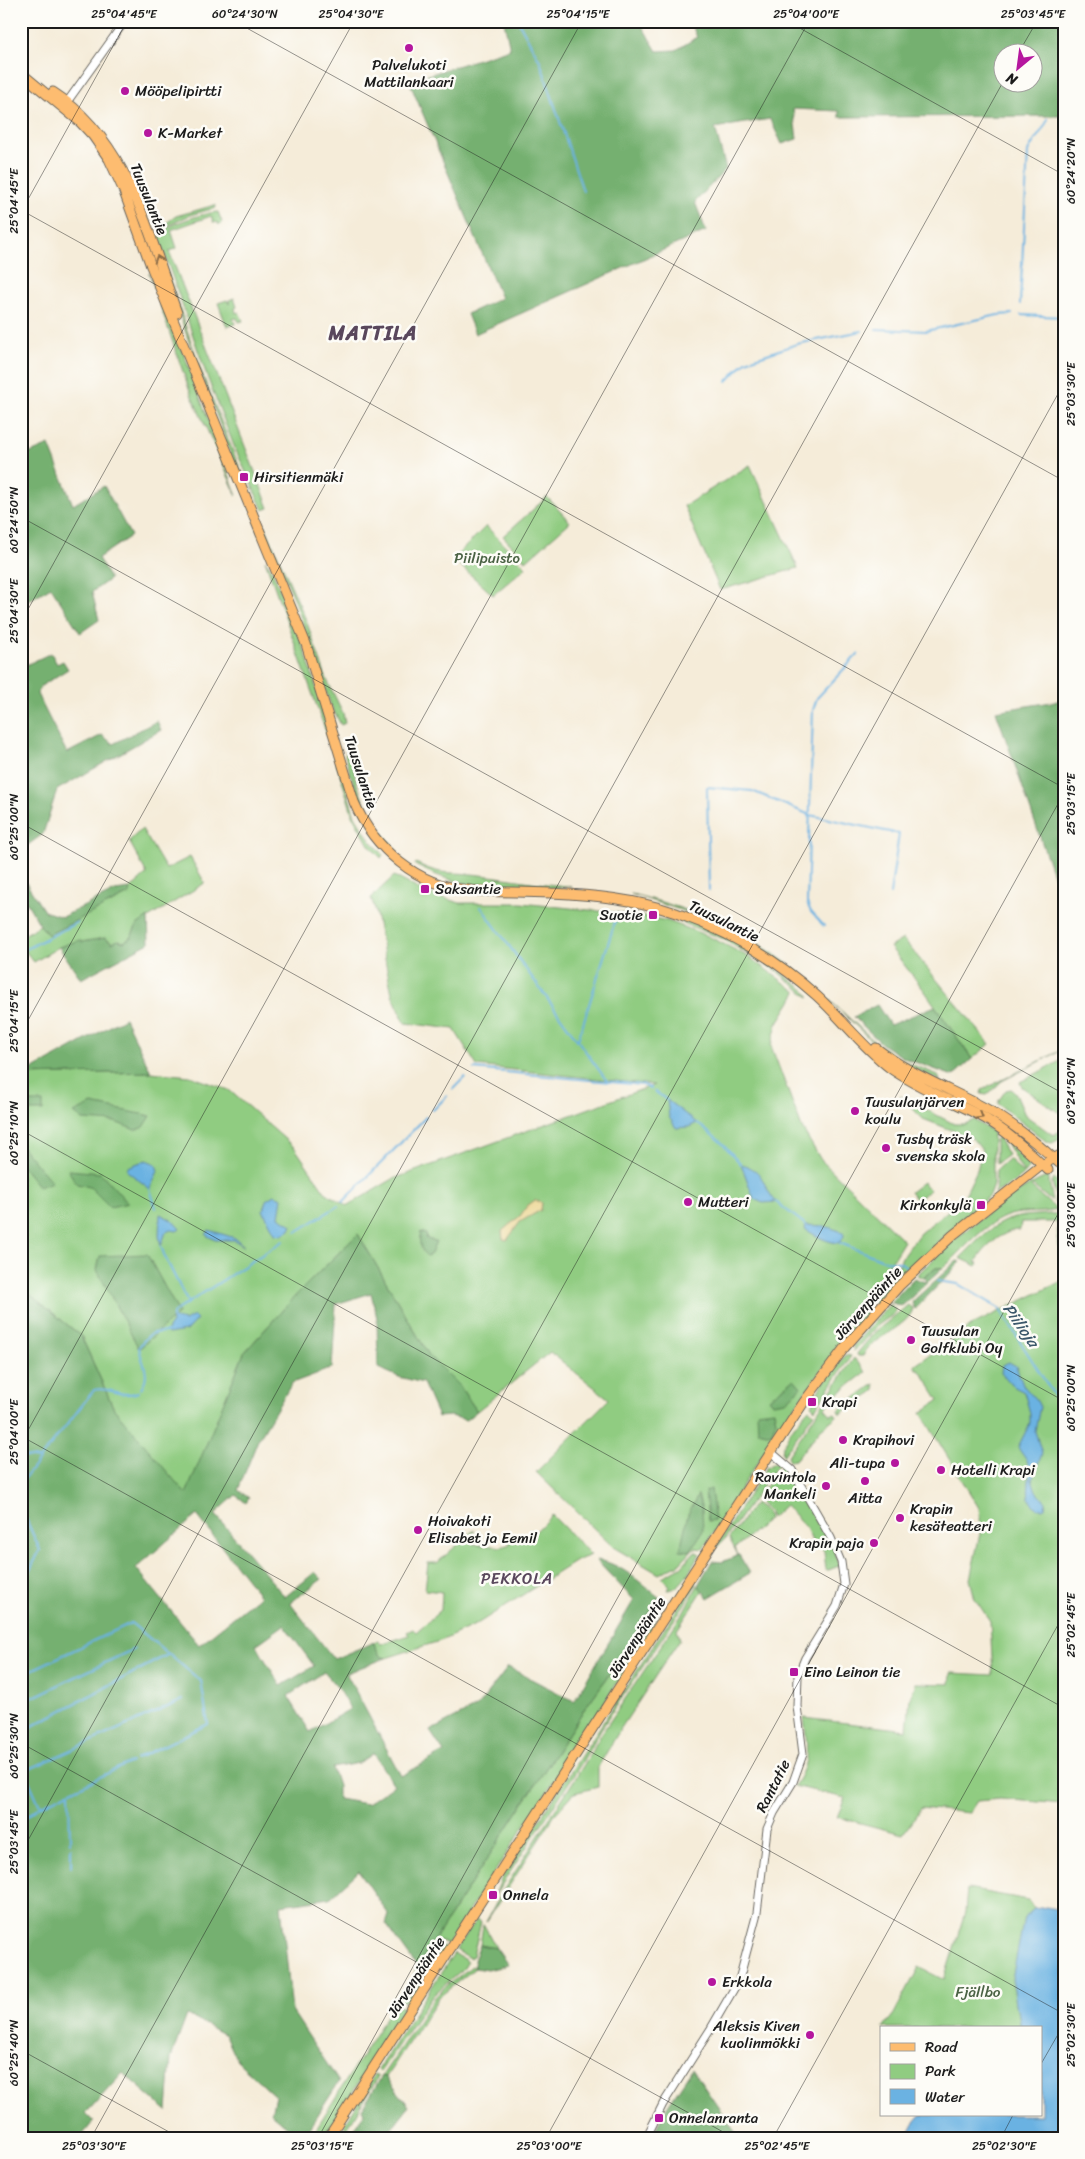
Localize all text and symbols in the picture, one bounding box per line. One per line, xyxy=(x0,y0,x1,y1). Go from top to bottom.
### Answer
text: 25°04'45"E xyxy=(91,3,158,25)
text: 60°24'30"N xyxy=(212,3,279,25)
text: 25°04'30"E xyxy=(319,3,385,25)
text: 25°04'15"E xyxy=(546,3,611,25)
text: 25°04'00"E xyxy=(773,3,840,25)
text: 25°03'45"E xyxy=(1001,3,1067,25)
marker: Palvelukoti Mattilankaari xyxy=(403,42,415,54)
north arrow xyxy=(992,42,1042,92)
place label: Palvelukoti Mattilankaari xyxy=(364,52,455,95)
text: N xyxy=(1001,66,1023,93)
place label: Mööpelipirtti xyxy=(135,78,222,104)
marker: Mööpelipirtti xyxy=(119,85,131,97)
place label: K-Market xyxy=(158,120,223,146)
marker: K-Market xyxy=(142,127,154,139)
text: 60°24'20"N xyxy=(1060,137,1082,204)
street label: Tuusulantie xyxy=(123,159,175,239)
text: 25°04'45"E xyxy=(3,167,25,234)
one-way arrow xyxy=(154,256,164,264)
district label: MATTILA xyxy=(328,316,417,351)
text: 25°03'30"E xyxy=(1060,361,1082,426)
place label: Hirsitienmäki xyxy=(254,464,344,490)
marker: Hirsitienmäki xyxy=(238,471,250,483)
text: 60°24'50"N xyxy=(3,486,25,553)
park label: Piilipuisto xyxy=(454,545,521,571)
text: 25°04'30"E xyxy=(3,577,25,643)
street label: Tuusulantie xyxy=(337,732,385,812)
text: 25°03'15"E xyxy=(1060,772,1082,835)
text: 60°25'00"N xyxy=(3,793,25,860)
place label: Saksantie xyxy=(435,876,501,902)
marker: Saksantie xyxy=(419,883,431,895)
street label: Tuusulantie xyxy=(684,893,764,949)
place label: Suotie xyxy=(600,902,643,928)
marker: Suotie xyxy=(647,909,659,921)
text: 25°04'15"E xyxy=(3,988,25,1053)
text: 60°24'50"N xyxy=(1060,1057,1082,1124)
place label: Tuusulanjärven koulu xyxy=(865,1089,964,1132)
text: 60°25'10"N xyxy=(3,1100,25,1165)
marker: Tuusulanjärven koulu xyxy=(849,1105,861,1117)
one-way arrow xyxy=(975,1110,984,1120)
place label: Tusby träsk svenska skola xyxy=(895,1126,986,1169)
marker: Tusby träsk svenska skola xyxy=(880,1142,892,1154)
text: 25°03'00"E xyxy=(1060,1181,1082,1247)
place label: Mutteri xyxy=(698,1189,750,1215)
place label: Kirkonkylä xyxy=(900,1192,971,1218)
marker: Mutteri xyxy=(682,1196,694,1208)
marker: Kirkonkylä xyxy=(975,1199,987,1211)
street label: Järvenpääntie xyxy=(827,1260,909,1347)
water label: Piilioja xyxy=(995,1297,1048,1355)
place label: Tuusulan Golfklubi Oy xyxy=(921,1318,1003,1361)
marker: Tuusulan Golfklubi Oy xyxy=(905,1334,917,1346)
text: 60°25'00"N xyxy=(1060,1364,1082,1431)
place label: Krapi xyxy=(822,1389,858,1415)
marker: Krapi xyxy=(806,1396,818,1408)
text: 25°04'00"E xyxy=(3,1398,25,1465)
place label: Krapihovi xyxy=(853,1427,915,1453)
marker: Krapihovi xyxy=(837,1434,849,1446)
place label: Ali-tupa xyxy=(829,1450,885,1476)
marker: Ali-tupa xyxy=(889,1457,901,1469)
place label: Hotelli Krapi xyxy=(951,1457,1036,1483)
place label: Ravintola Mankeli xyxy=(755,1464,817,1507)
marker: Hotelli Krapi xyxy=(935,1464,947,1476)
marker: Aitta xyxy=(859,1475,871,1487)
marker: Ravintola Mankeli xyxy=(820,1480,832,1492)
place label: Aitta xyxy=(847,1485,882,1511)
place label: Krapin kesäteatteri xyxy=(910,1496,993,1539)
place label: Hoivakoti Elisabet ja Eemil xyxy=(428,1508,538,1551)
marker: Krapin kesäteatteri xyxy=(894,1512,906,1524)
marker: Hoivakoti Elisabet ja Eemil xyxy=(412,1524,424,1536)
place label: Krapin paja xyxy=(789,1530,864,1556)
marker: Krapin paja xyxy=(868,1537,880,1549)
district label: PEKKOLA xyxy=(481,1564,553,1593)
street label: Järvenpääntie xyxy=(600,1591,673,1684)
text: 25°02'45"E xyxy=(1060,1591,1082,1657)
place label: Eino Leinon tie xyxy=(804,1659,901,1685)
marker: Eino Leinon tie xyxy=(788,1666,800,1678)
text: 60°25'30"N xyxy=(3,1712,25,1779)
street label: Rantatie xyxy=(749,1755,798,1817)
text: 25°03'45"E xyxy=(3,1808,25,1874)
place label: Onnela xyxy=(503,1882,549,1908)
marker: Onnela xyxy=(487,1889,499,1901)
street label: Järvenpääntie xyxy=(379,1931,452,2024)
place label: Erkkola xyxy=(722,1969,772,1995)
marker: Erkkola xyxy=(706,1976,718,1988)
park label: Fjällbo xyxy=(956,1979,1001,2005)
text: 25°02'30"E xyxy=(1060,2002,1082,2067)
place label: Aleksis Kiven kuolinmökki xyxy=(712,2013,801,2056)
text: 60°25'40"N xyxy=(3,2019,25,2086)
legend xyxy=(880,2026,1042,2116)
marker: Aleksis Kiven kuolinmökki xyxy=(804,2029,816,2041)
text: Road xyxy=(925,2034,958,2060)
text: Park xyxy=(925,2058,956,2084)
text: Water xyxy=(925,2084,965,2110)
place label: Onnelanranta xyxy=(669,2105,759,2131)
marker: Onnelanranta xyxy=(653,2112,665,2124)
text: 25°03'30"E xyxy=(62,2135,127,2157)
text: 25°03'15"E xyxy=(291,2135,354,2157)
text: 25°03'00"E xyxy=(517,2135,583,2157)
text: 25°02'45"E xyxy=(745,2135,811,2157)
text: 25°02'30"E xyxy=(972,2135,1037,2157)

